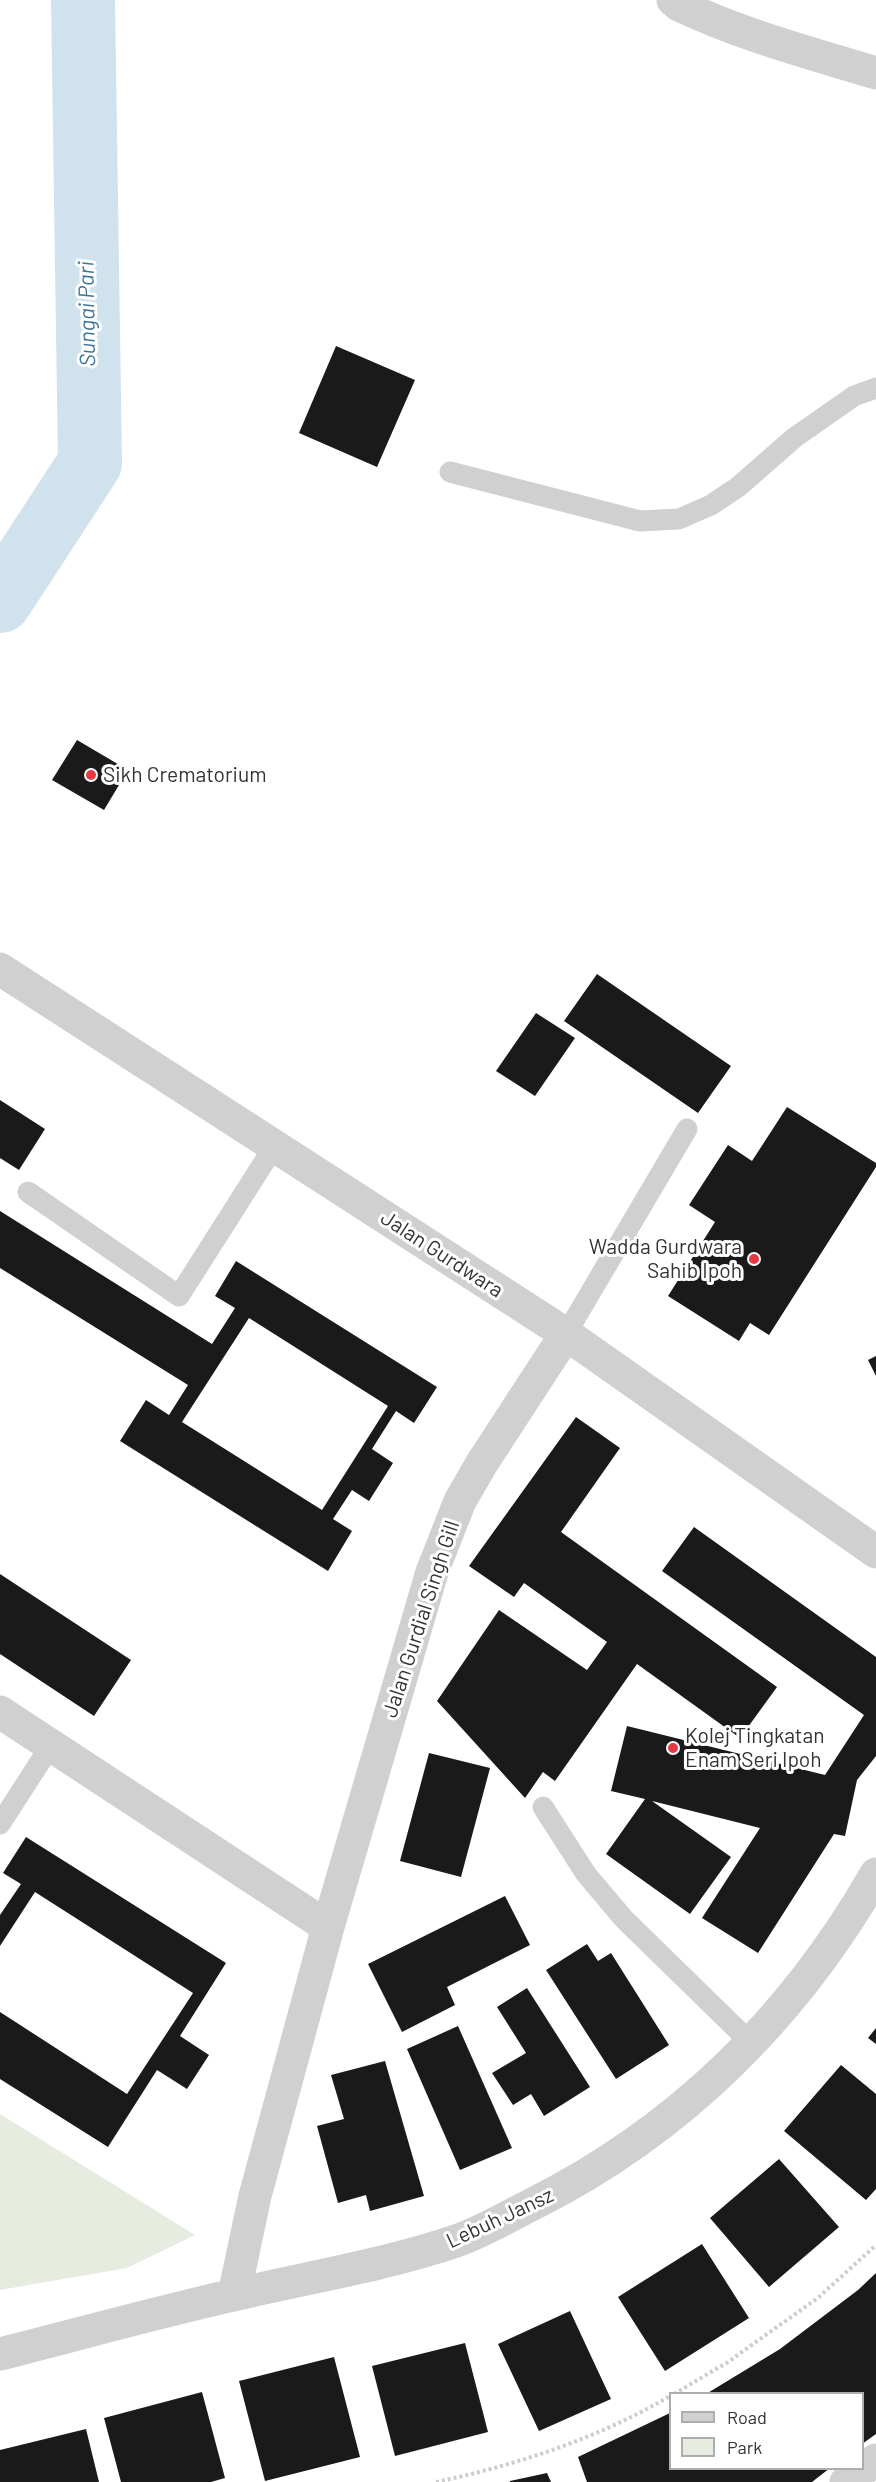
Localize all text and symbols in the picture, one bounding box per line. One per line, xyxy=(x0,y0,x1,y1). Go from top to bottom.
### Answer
water label: Sungai Pari xyxy=(73,261,101,367)
place label: Sikh Crematorium xyxy=(103,762,267,788)
marker: Sikh Crematorium xyxy=(84,768,98,782)
street label: Jalan Gurdwara xyxy=(376,1205,508,1303)
place label: Wadda Gurdwara Sahib Ipoh xyxy=(589,1234,742,1284)
marker: Wadda Gurdwara Sahib Ipoh xyxy=(747,1252,761,1266)
street label: Jalan Gurdial Singh Gill xyxy=(377,1517,465,1721)
place label: Kolej Tingkatan Enam Seri Ipoh xyxy=(685,1723,825,1773)
marker: Kolej Tingkatan Enam Seri Ipoh xyxy=(666,1741,680,1755)
street label: Lebuh Jansz xyxy=(443,2182,557,2254)
legend xyxy=(669,2392,864,2470)
text: Road xyxy=(727,2406,767,2428)
text: Park xyxy=(727,2436,762,2458)

